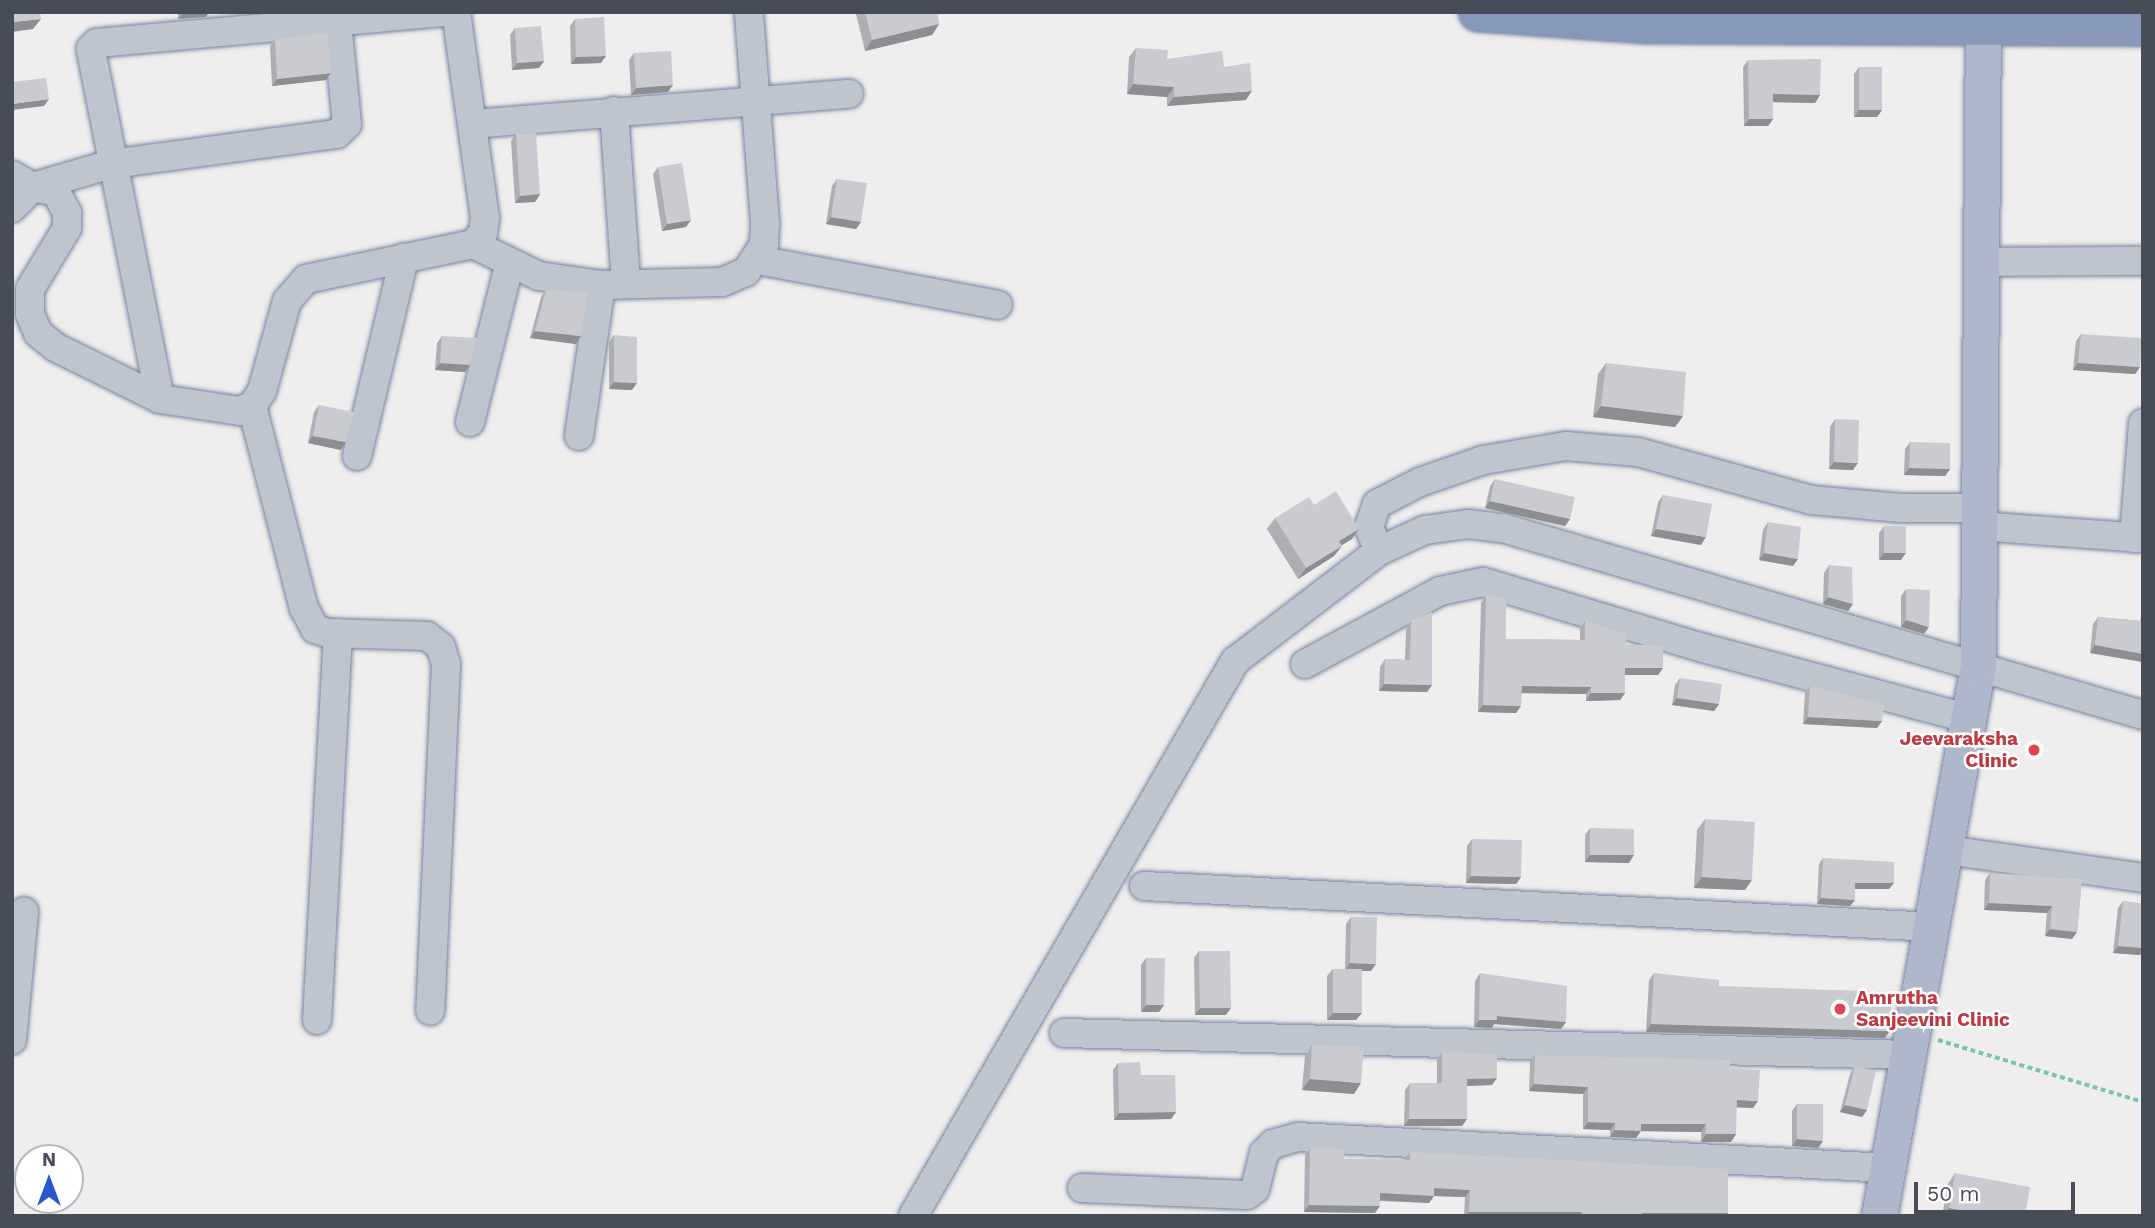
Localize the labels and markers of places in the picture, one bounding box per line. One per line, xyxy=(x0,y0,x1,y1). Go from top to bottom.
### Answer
place label: Jeevaraksha Clinic xyxy=(1899,728,2018,772)
marker: Jeevaraksha Clinic xyxy=(2024,740,2044,760)
place label: Amrutha Sanjeevini Clinic xyxy=(1856,987,2010,1031)
marker: Amrutha Sanjeevini Clinic xyxy=(1830,999,1850,1019)

